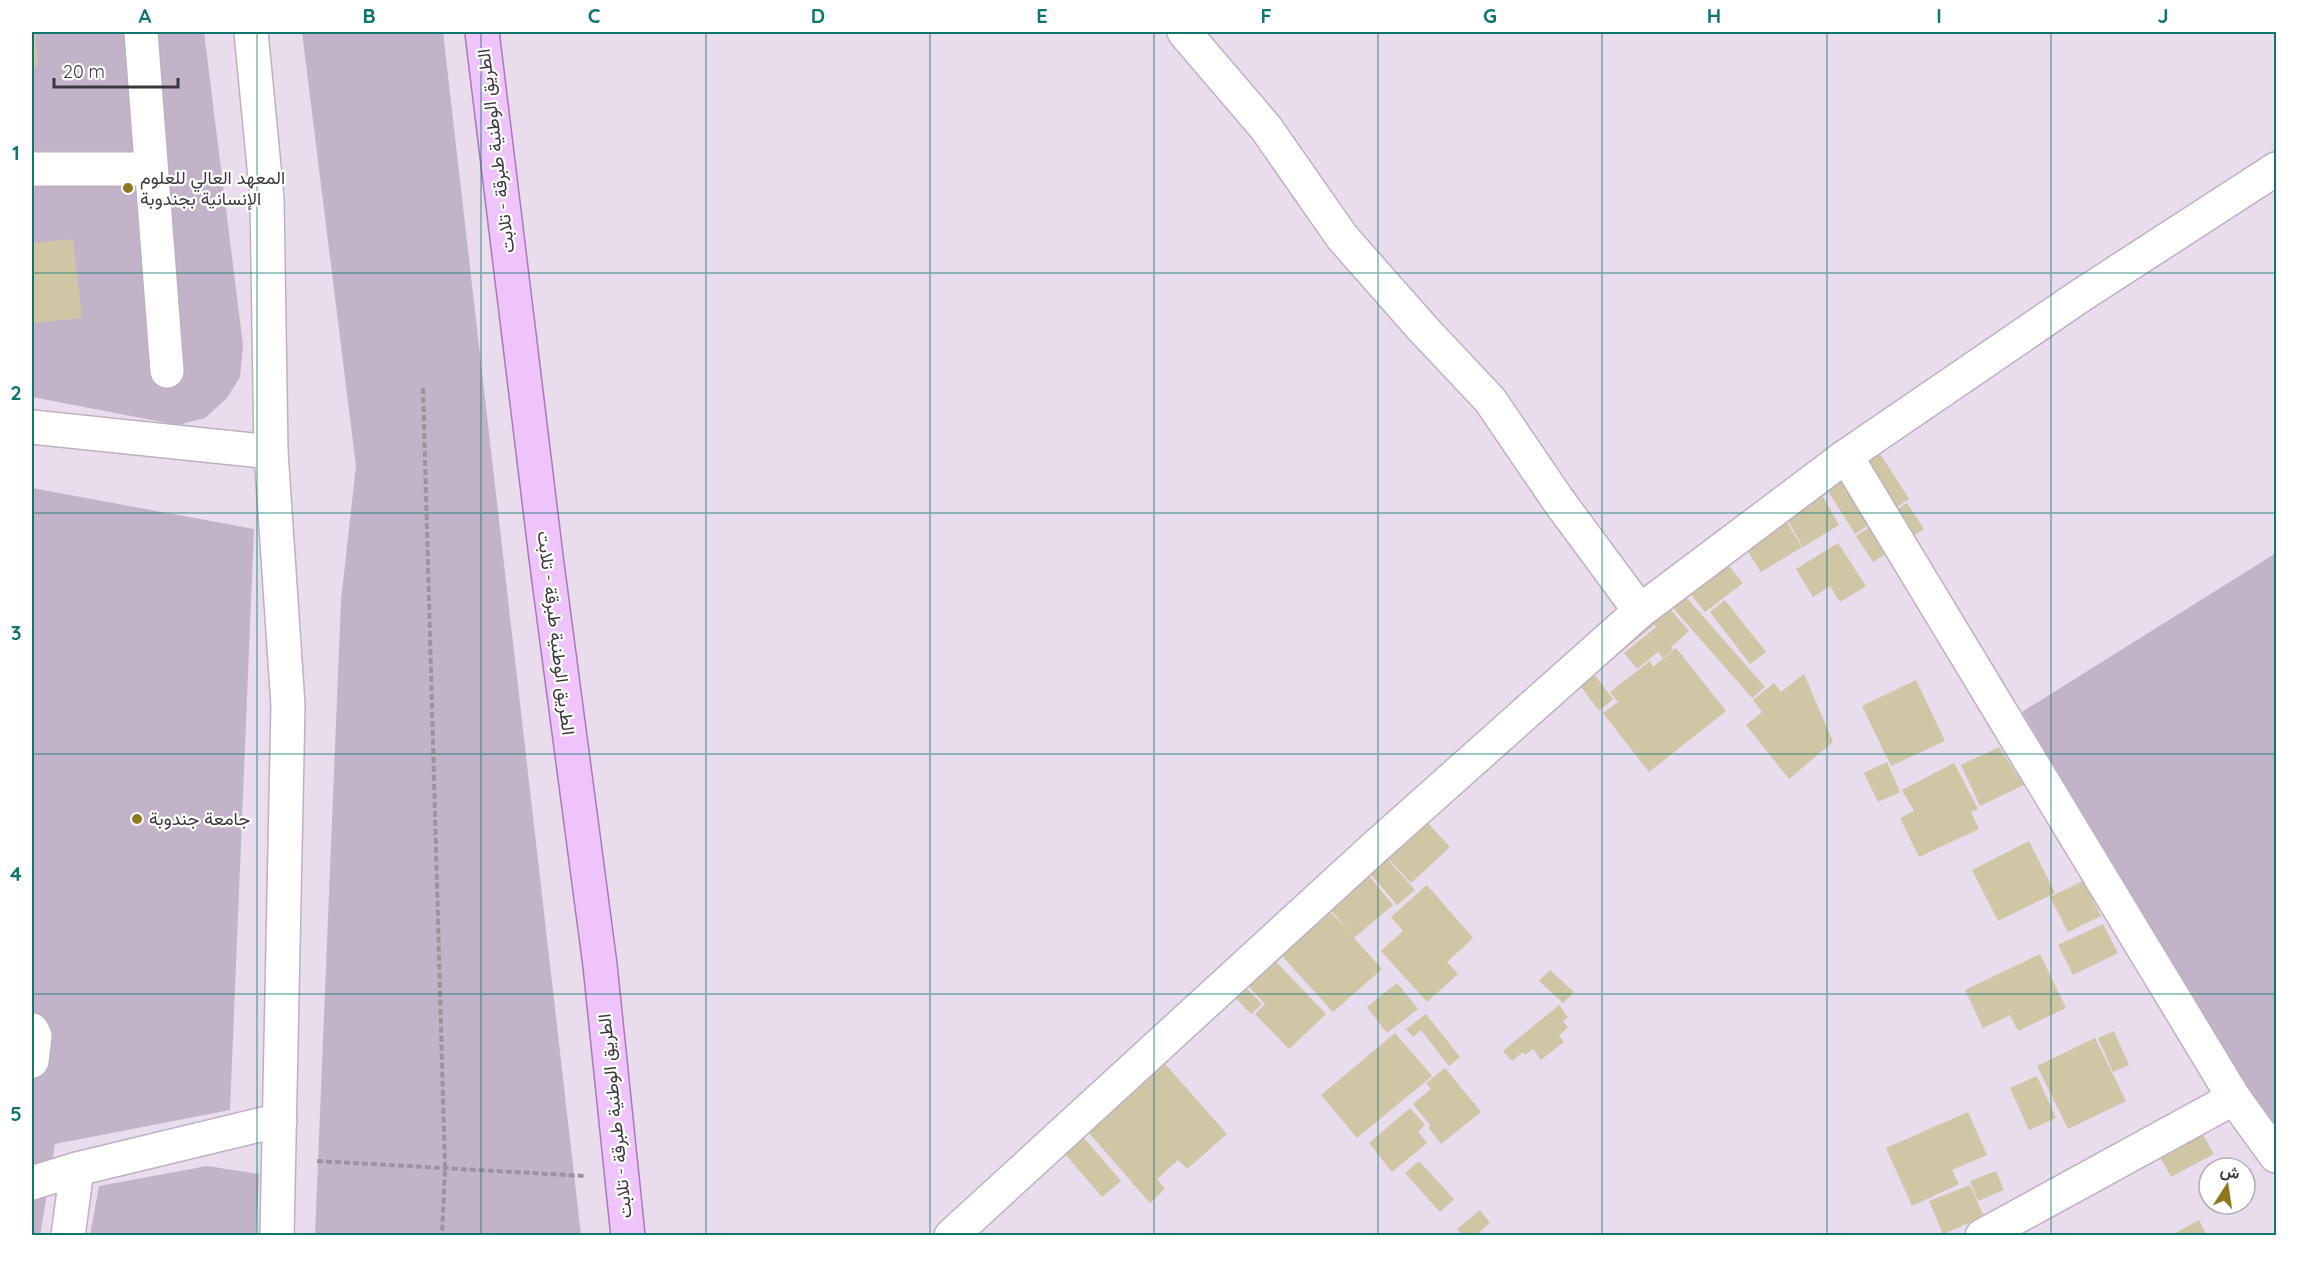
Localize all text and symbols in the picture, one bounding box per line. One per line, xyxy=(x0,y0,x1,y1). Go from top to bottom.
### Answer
text: A xyxy=(139,3,152,28)
text: B xyxy=(362,3,376,28)
text: C xyxy=(588,3,601,28)
text: D xyxy=(811,3,825,28)
text: E xyxy=(1036,3,1048,28)
text: F xyxy=(1260,3,1272,28)
text: G xyxy=(1483,3,1497,28)
text: H xyxy=(1707,3,1721,28)
text: I xyxy=(1936,3,1942,28)
text: J xyxy=(2157,3,2169,28)
street label: الطريق الوطنية طبرقة - تلابت xyxy=(472,48,519,255)
scale bar xyxy=(54,51,178,89)
text: 20 m xyxy=(63,60,105,83)
text: 1 xyxy=(12,140,20,165)
place label: المعهد العالي للعلوم الإنسانية بجندوبة xyxy=(140,166,285,211)
marker: المعهد العالي للعلوم الإنسانية بجندوبة xyxy=(121,181,135,195)
text: 2 xyxy=(10,380,22,405)
street label: الطريق الوطنية طبرقة - تلابت xyxy=(533,529,580,736)
text: 3 xyxy=(11,620,21,645)
place label: جامعة جندوبة xyxy=(149,807,250,830)
marker: جامعة جندوبة xyxy=(130,812,144,826)
text: 4 xyxy=(10,861,22,886)
street label: الطريق الوطنية طبرقة - تلابت xyxy=(592,1013,637,1220)
text: 5 xyxy=(10,1101,22,1126)
north arrow xyxy=(2197,1156,2257,1216)
text: ش xyxy=(2219,1160,2242,1183)

